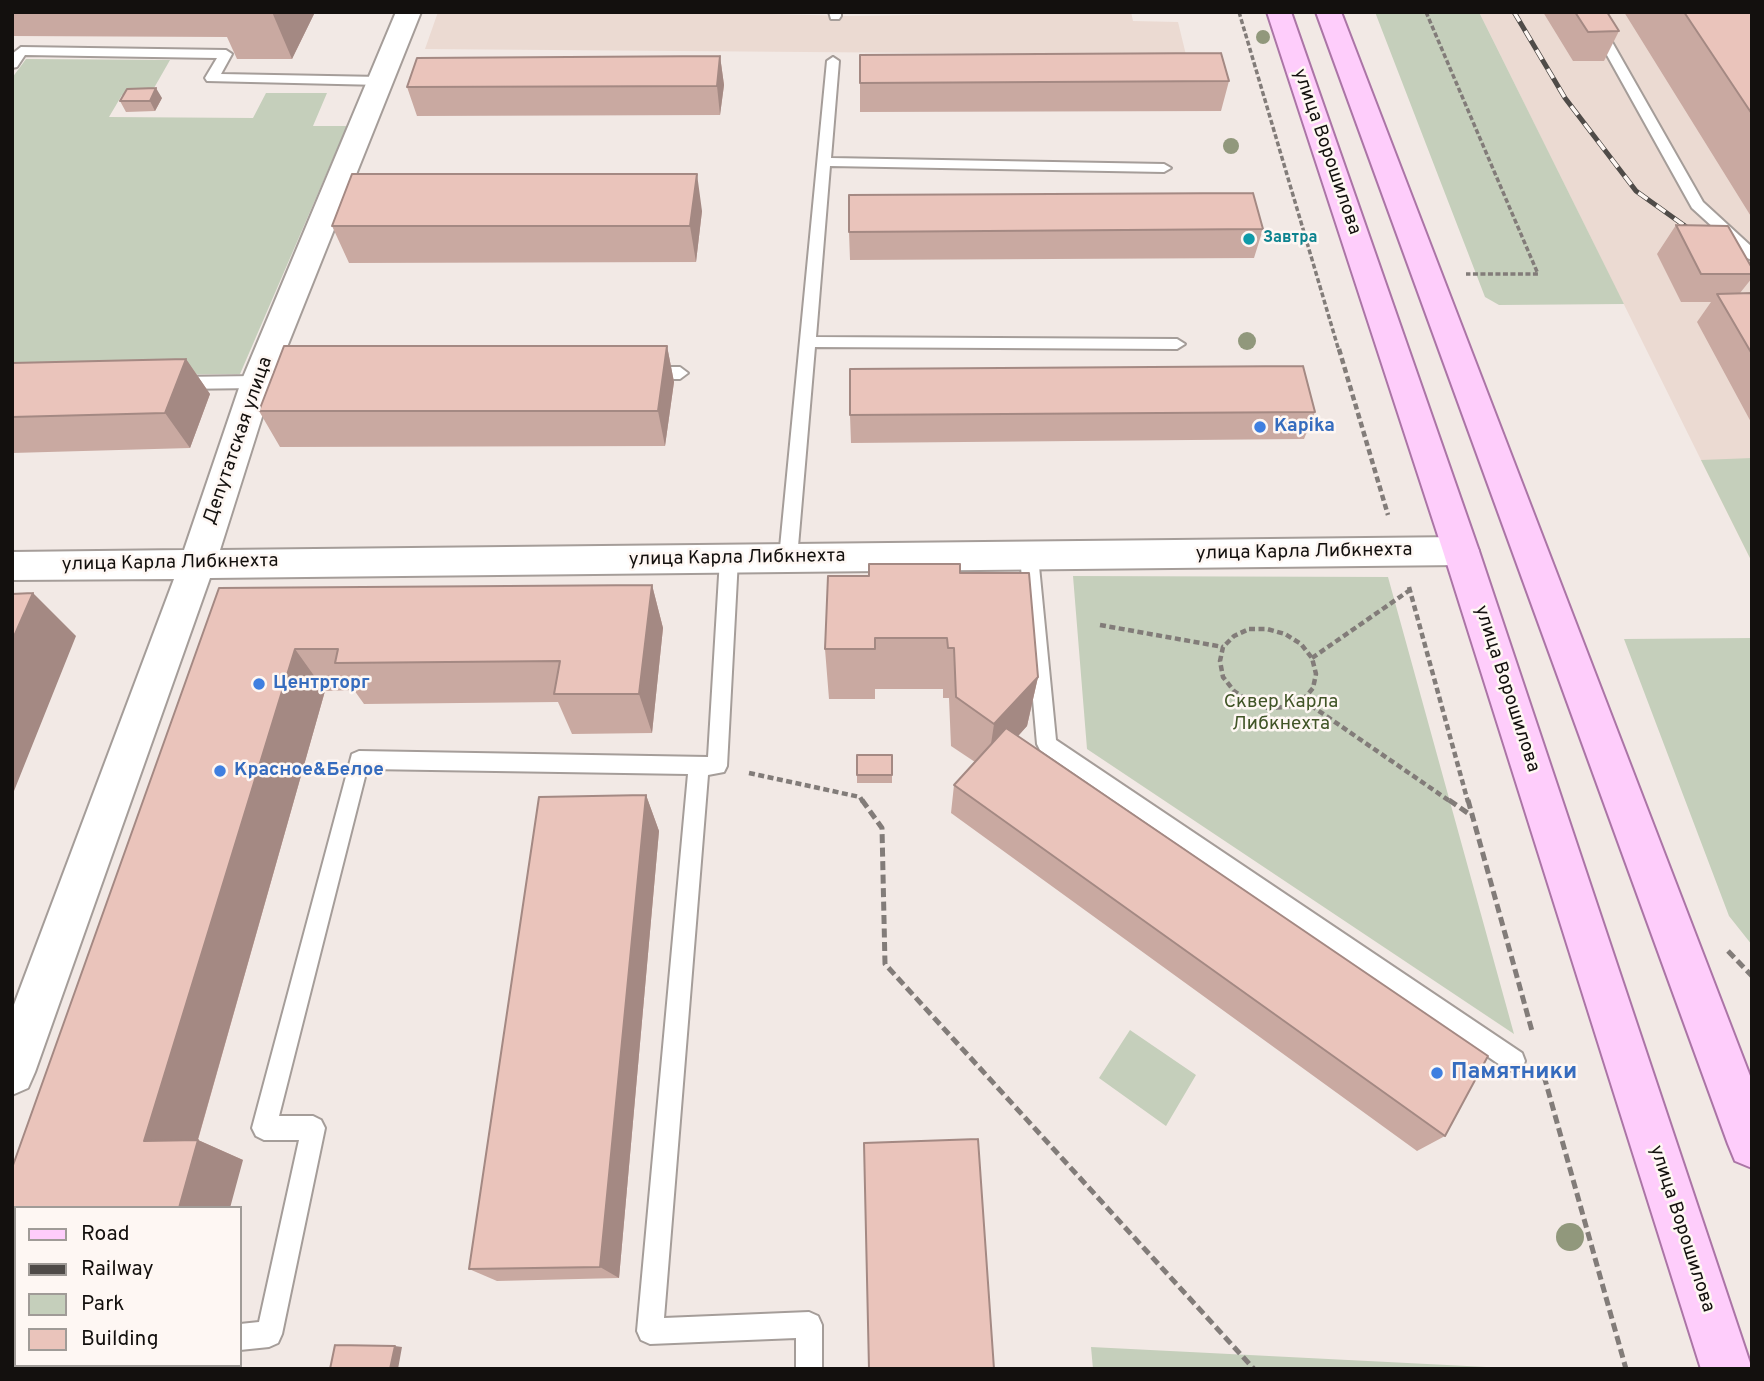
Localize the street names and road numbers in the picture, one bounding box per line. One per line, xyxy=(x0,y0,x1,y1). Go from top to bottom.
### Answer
street label: улица Ворошилова xyxy=(1287,66,1365,238)
street label: Депутатская улица xyxy=(200,354,278,528)
street label: улица Карла Либкнехта xyxy=(1195,540,1413,566)
street label: улица Карла Либкнехта xyxy=(628,546,846,572)
street label: улица Карла Либкнехта xyxy=(61,551,279,577)
street label: улица Ворошилова xyxy=(1468,603,1544,775)
street label: улица Ворошилова xyxy=(1643,1143,1719,1315)

